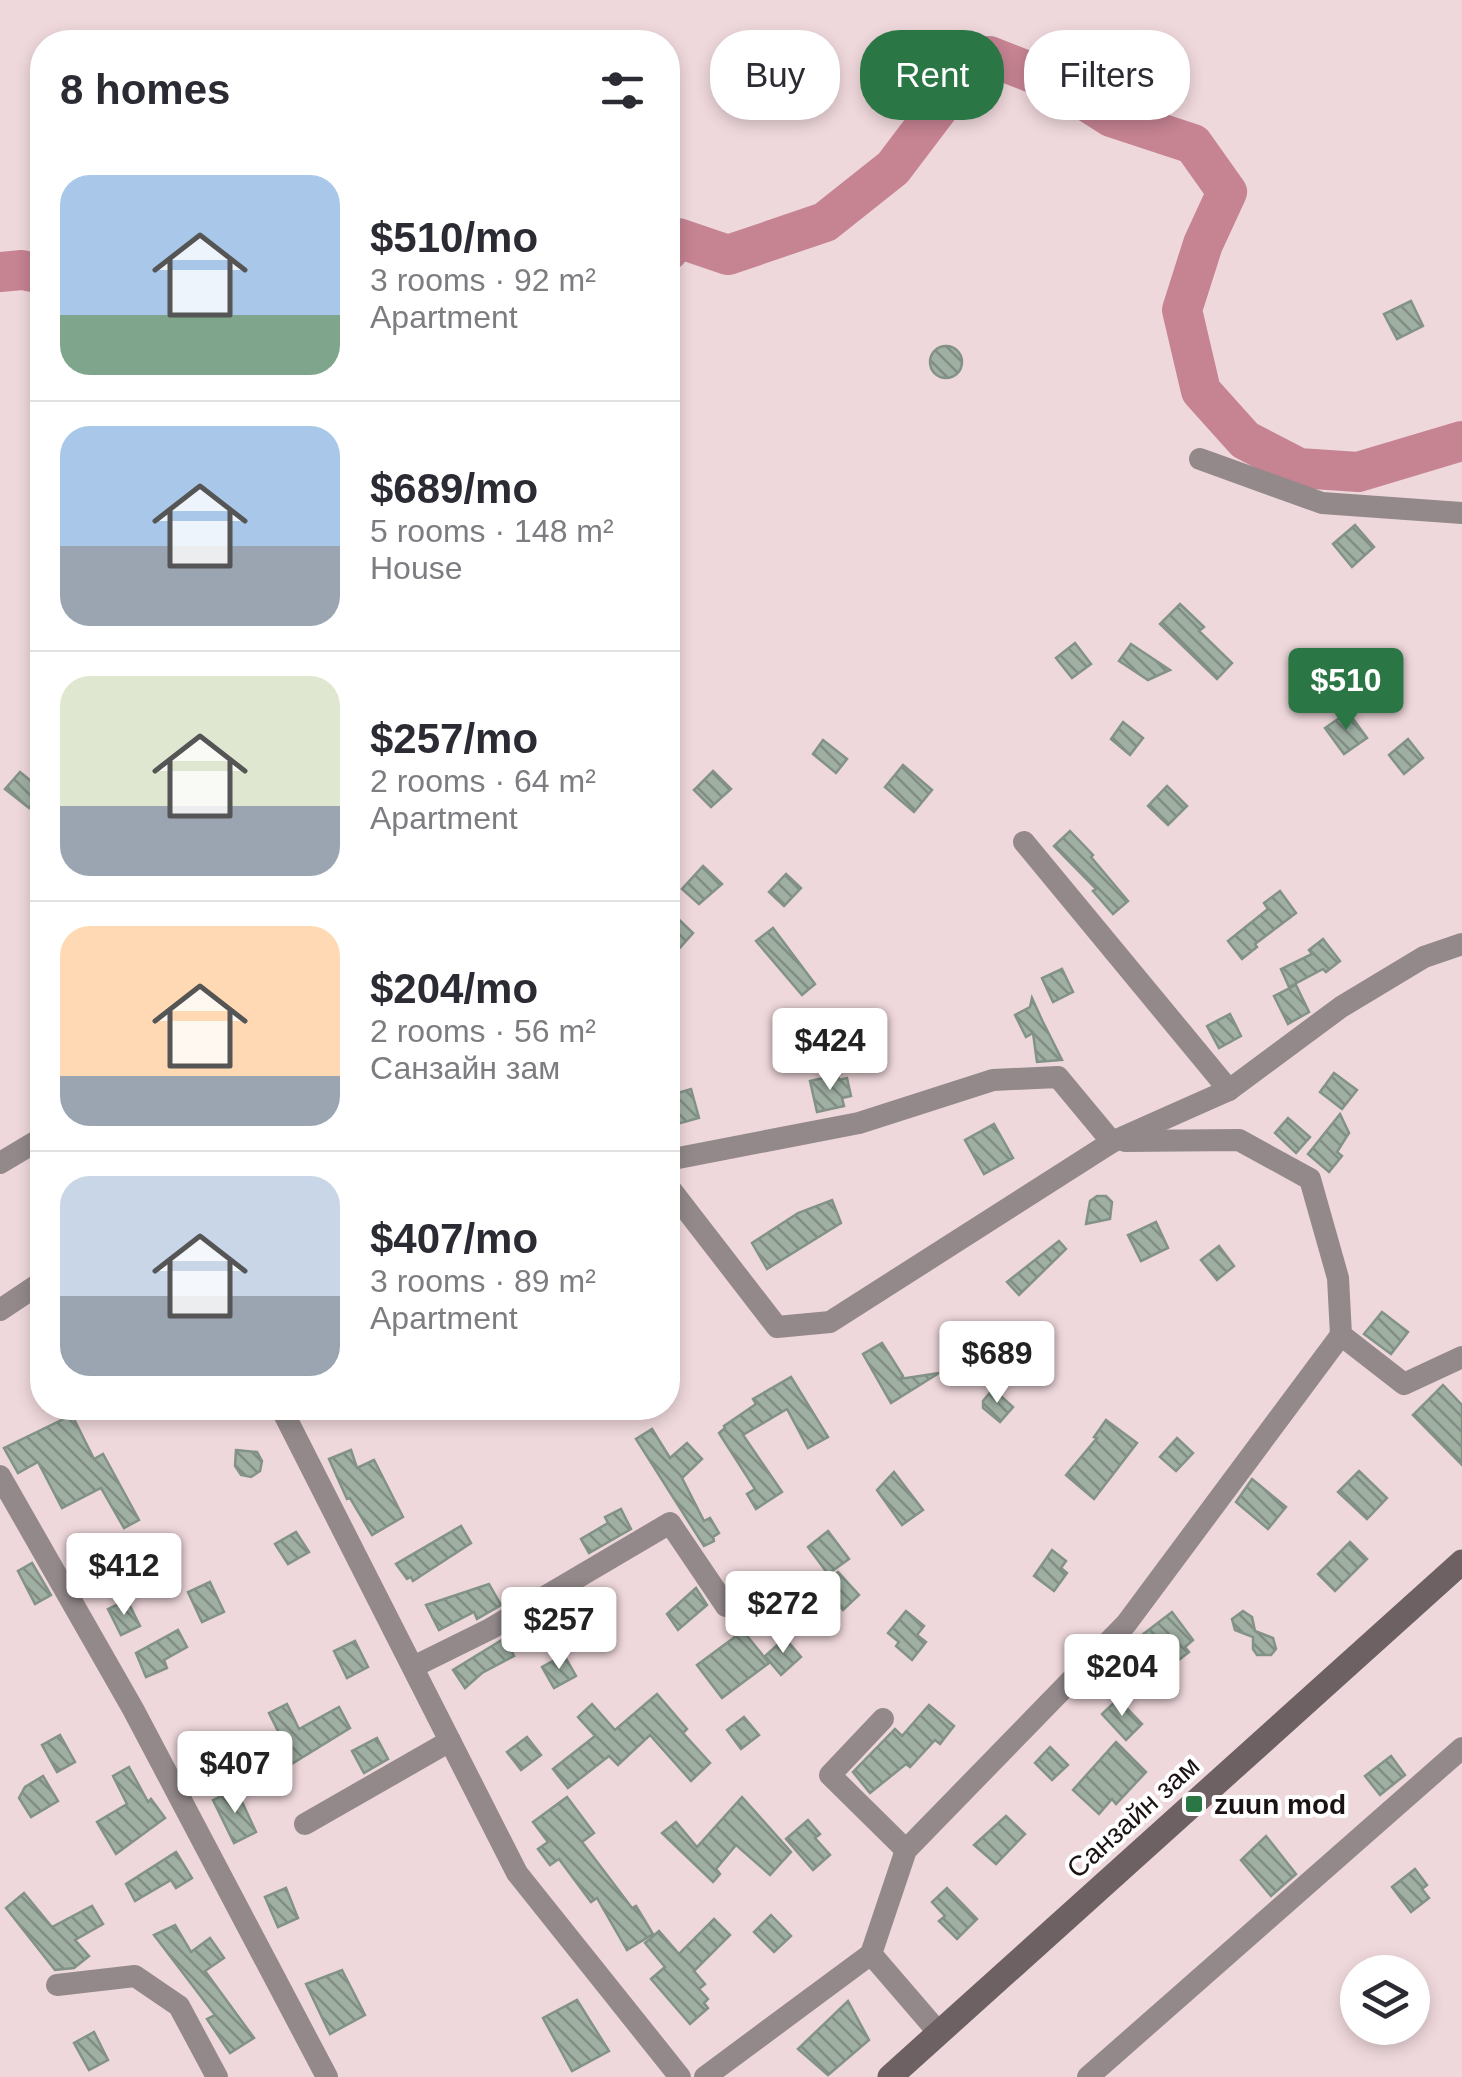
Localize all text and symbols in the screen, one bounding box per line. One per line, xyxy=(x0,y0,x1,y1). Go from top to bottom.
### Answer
chip: Buy xyxy=(710,30,840,120)
chip: Rent xyxy=(860,30,1004,120)
chip: Filters xyxy=(1024,30,1190,120)
icon: filters xyxy=(595,63,650,118)
text: 8 homes xyxy=(60,66,230,113)
text: $510/mo xyxy=(370,214,538,261)
icon: home xyxy=(140,215,260,335)
text: 3 rooms · 92 m² xyxy=(370,262,596,298)
text: Apartment xyxy=(370,299,518,335)
text: $689/mo xyxy=(370,465,538,512)
icon: home xyxy=(140,466,260,586)
text: 5 rooms · 148 m² xyxy=(370,513,614,549)
text: House xyxy=(370,550,463,586)
pin: $510 xyxy=(1287,648,1405,733)
text: $510 xyxy=(1310,662,1382,698)
text: $257/mo xyxy=(370,715,538,762)
icon: home xyxy=(140,716,260,836)
text: 2 rooms · 64 m² xyxy=(370,763,596,799)
text: Apartment xyxy=(370,800,518,836)
text: $204/mo xyxy=(370,965,538,1012)
icon: home xyxy=(140,966,260,1086)
pin: $424 xyxy=(771,1008,889,1093)
text: 2 rooms · 56 m² xyxy=(370,1013,596,1049)
text: $424 xyxy=(794,1022,866,1058)
text: Санзайн зам xyxy=(370,1050,560,1086)
text: $407/mo xyxy=(370,1215,538,1262)
icon: home xyxy=(140,1216,260,1336)
text: 3 rooms · 89 m² xyxy=(370,1263,596,1299)
text: Apartment xyxy=(370,1300,518,1336)
pin: $689 xyxy=(938,1321,1056,1406)
text: $689 xyxy=(961,1335,1033,1371)
pin: $412 xyxy=(65,1533,183,1618)
text: $412 xyxy=(88,1547,160,1583)
pin: $272 xyxy=(724,1571,842,1656)
text: $272 xyxy=(747,1585,819,1621)
pin: $257 xyxy=(500,1587,618,1672)
text: $257 xyxy=(523,1601,595,1637)
pin: $204 xyxy=(1063,1634,1181,1719)
text: $204 xyxy=(1086,1648,1158,1684)
pin: $407 xyxy=(176,1731,294,1816)
text: $407 xyxy=(199,1745,271,1781)
street label: Санзайн зам xyxy=(1061,1750,1205,1884)
place label: zuun mod xyxy=(1214,1789,1346,1820)
marker: zuun mod xyxy=(1183,1793,1205,1815)
map controls xyxy=(1340,1955,1430,2045)
button: layers xyxy=(1340,1955,1430,2045)

